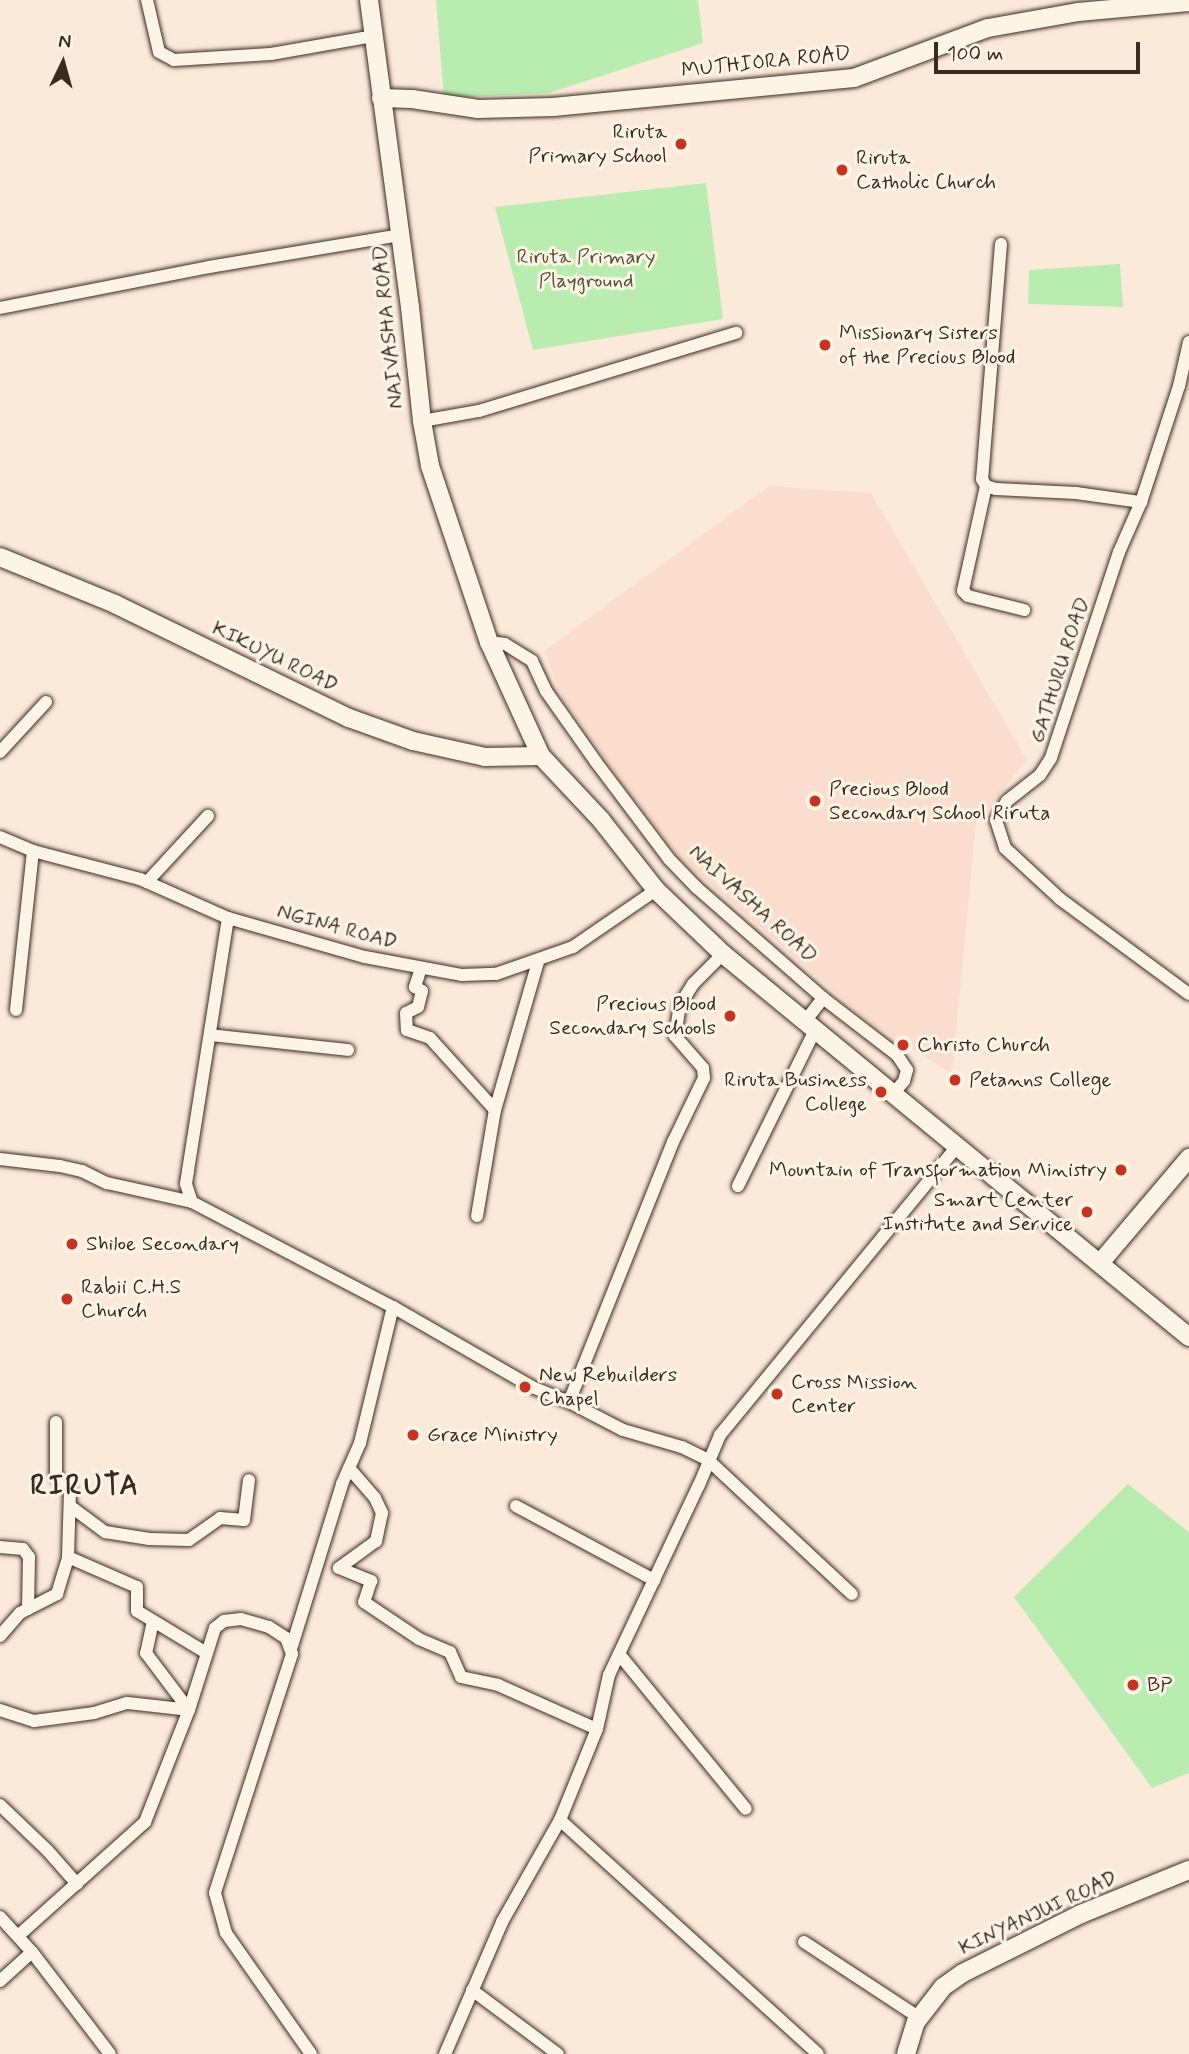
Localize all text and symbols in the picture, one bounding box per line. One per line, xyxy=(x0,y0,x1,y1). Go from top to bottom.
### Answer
north arrow xyxy=(28,28,98,98)
scale bar xyxy=(937,28,1144,72)
text: N xyxy=(57,29,72,55)
text: 100 m xyxy=(947,40,1003,68)
street label: MUTHIORA ROAD xyxy=(681,41,851,83)
place label: Riruta Primary School xyxy=(528,119,667,169)
marker: Riruta Primary School xyxy=(673,136,689,152)
place label: Riruta Catholic Church xyxy=(856,145,1001,195)
marker: Riruta Catholic Church xyxy=(834,162,850,178)
street label: NAIVASHA ROAD xyxy=(367,244,409,410)
park label: Riruta Primary Playground xyxy=(517,244,655,294)
place label: Missionary Sisters of the Precious Blood xyxy=(839,320,1019,370)
marker: Missionary Sisters of the Precious Blood xyxy=(817,337,833,353)
street label: GATHURU ROAD xyxy=(1025,594,1095,746)
street label: KIKUYU ROAD xyxy=(208,616,342,698)
place label: Precious Blood Secondary School Riruta xyxy=(829,776,1047,826)
marker: Precious Blood Secondary School Riruta xyxy=(807,793,823,809)
street label: NAIVASHA ROAD xyxy=(684,840,822,968)
street label: NGINA ROAD xyxy=(274,899,400,955)
place label: Precious Blood Secondary Schools xyxy=(549,991,716,1041)
marker: Precious Blood Secondary Schools xyxy=(722,1008,738,1024)
place label: Christo Church xyxy=(917,1032,1052,1058)
marker: Christo Church xyxy=(895,1037,911,1053)
place label: Riruta Business College xyxy=(724,1067,867,1117)
place label: Petanns College xyxy=(969,1067,1111,1093)
marker: Petanns College xyxy=(947,1072,963,1088)
marker: Riruta Business College xyxy=(873,1084,889,1100)
place label: Mountain of Transformation Ministry xyxy=(772,1157,1107,1183)
marker: Mountain of Transformation Ministry xyxy=(1113,1162,1129,1178)
place label: Smart Center Institute and Service xyxy=(884,1187,1073,1237)
marker: Smart Center Institute and Service xyxy=(1079,1204,1095,1220)
place label: Shiloe Secondary xyxy=(86,1231,239,1257)
marker: Shiloe Secondary xyxy=(64,1236,80,1252)
place label: Rabii C.H.S Church xyxy=(81,1274,181,1324)
marker: Rabii C.H.S Church xyxy=(59,1291,75,1307)
place label: New Rebuilders Chapel xyxy=(539,1362,671,1412)
place label: Cross Mission Center xyxy=(791,1369,911,1419)
marker: New Rebuilders Chapel xyxy=(517,1379,533,1395)
marker: Cross Mission Center xyxy=(769,1386,785,1402)
place label: Grace Ministry xyxy=(427,1422,558,1448)
marker: Grace Ministry xyxy=(405,1427,421,1443)
district label: RIRUTA xyxy=(30,1470,140,1504)
place label: BP xyxy=(1147,1672,1172,1698)
marker: BP xyxy=(1125,1677,1141,1693)
street label: KINYANJUI ROAD xyxy=(955,1865,1121,1961)

